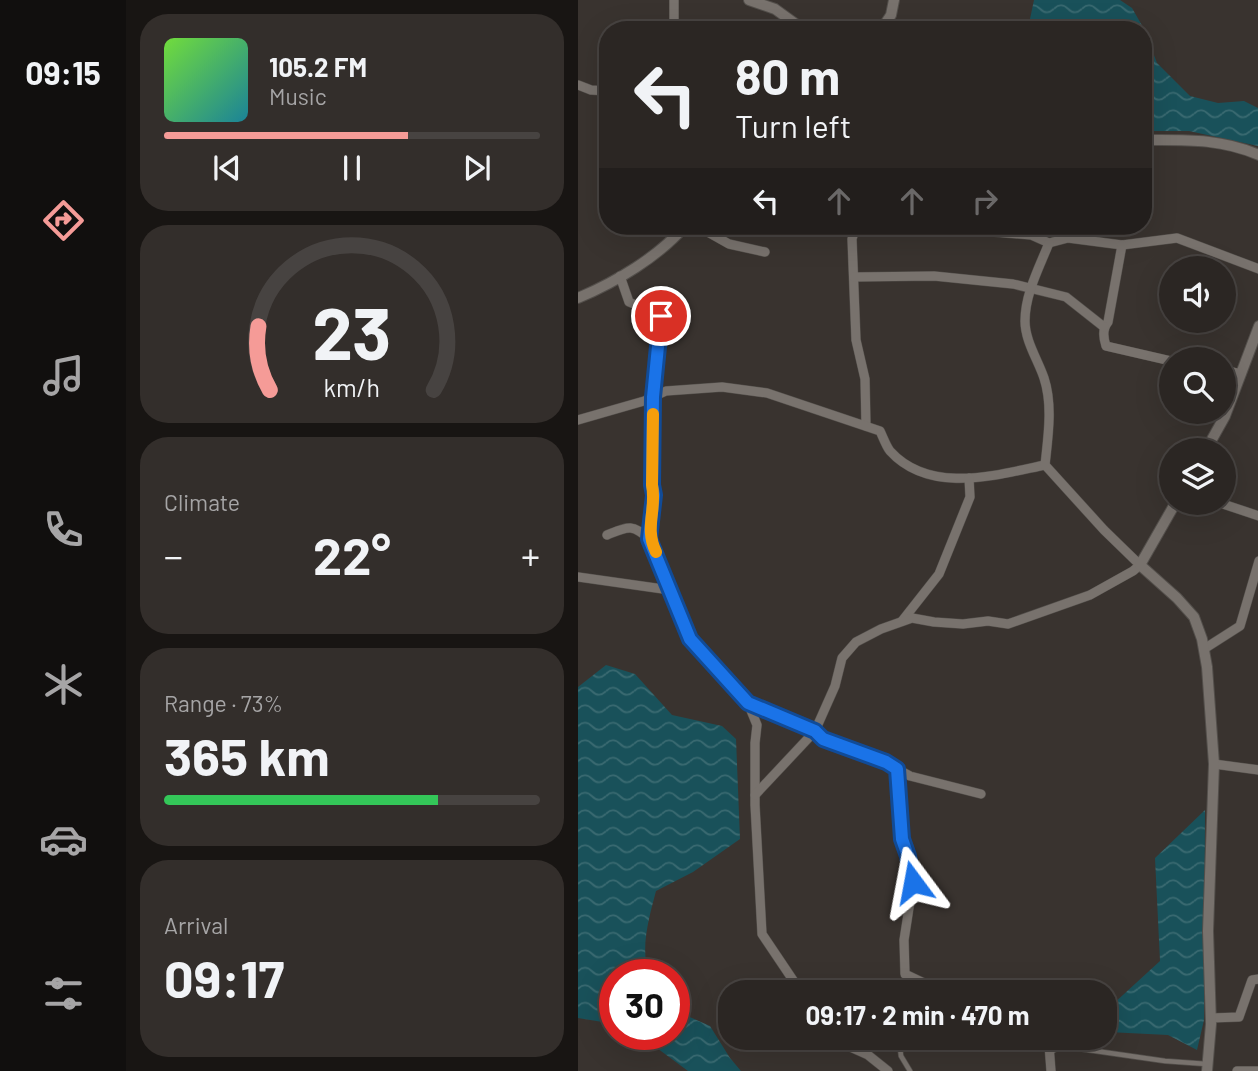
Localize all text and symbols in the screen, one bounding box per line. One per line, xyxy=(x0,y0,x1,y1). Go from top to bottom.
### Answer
text: 80 m xyxy=(735,46,840,105)
icon: left xyxy=(620,49,711,140)
text: 105.2 FM xyxy=(269,51,367,82)
text: 09:15 xyxy=(25,53,101,91)
text: Music xyxy=(269,82,327,110)
text: Turn left xyxy=(735,106,852,144)
icon: previous xyxy=(208,149,246,187)
icon: pause xyxy=(333,149,371,187)
icon: next xyxy=(458,149,496,187)
icon: left xyxy=(747,182,785,220)
icon: ahead xyxy=(820,182,858,220)
icon: ahead xyxy=(893,182,931,220)
icon: right xyxy=(966,182,1004,220)
icon: directions xyxy=(39,196,88,245)
map controls xyxy=(1159,256,1236,515)
button: sound xyxy=(1159,256,1236,333)
pin xyxy=(631,286,691,346)
text: 23 xyxy=(312,288,392,376)
icon: arrive xyxy=(642,297,680,335)
button: search xyxy=(1159,347,1236,424)
icon: music xyxy=(39,351,88,400)
text: km/h xyxy=(324,372,380,402)
button: layers xyxy=(1159,438,1236,515)
text: Climate xyxy=(164,488,240,516)
icon: phone xyxy=(39,505,88,554)
text: 22° xyxy=(313,523,391,585)
text: − xyxy=(164,532,183,578)
text: + xyxy=(521,532,540,578)
icon: climate xyxy=(39,660,88,709)
text: Range · 73% xyxy=(164,689,283,717)
text: 365 km xyxy=(164,724,330,786)
icon: car xyxy=(39,815,88,864)
position arrow xyxy=(876,845,950,919)
text: Arrival xyxy=(164,911,228,939)
text: 09:17 xyxy=(164,946,284,1008)
speed limit sign: 30 xyxy=(599,959,690,1050)
icon: filters xyxy=(39,969,88,1018)
text: 09:17 · 2 min · 470 m xyxy=(805,999,1030,1030)

